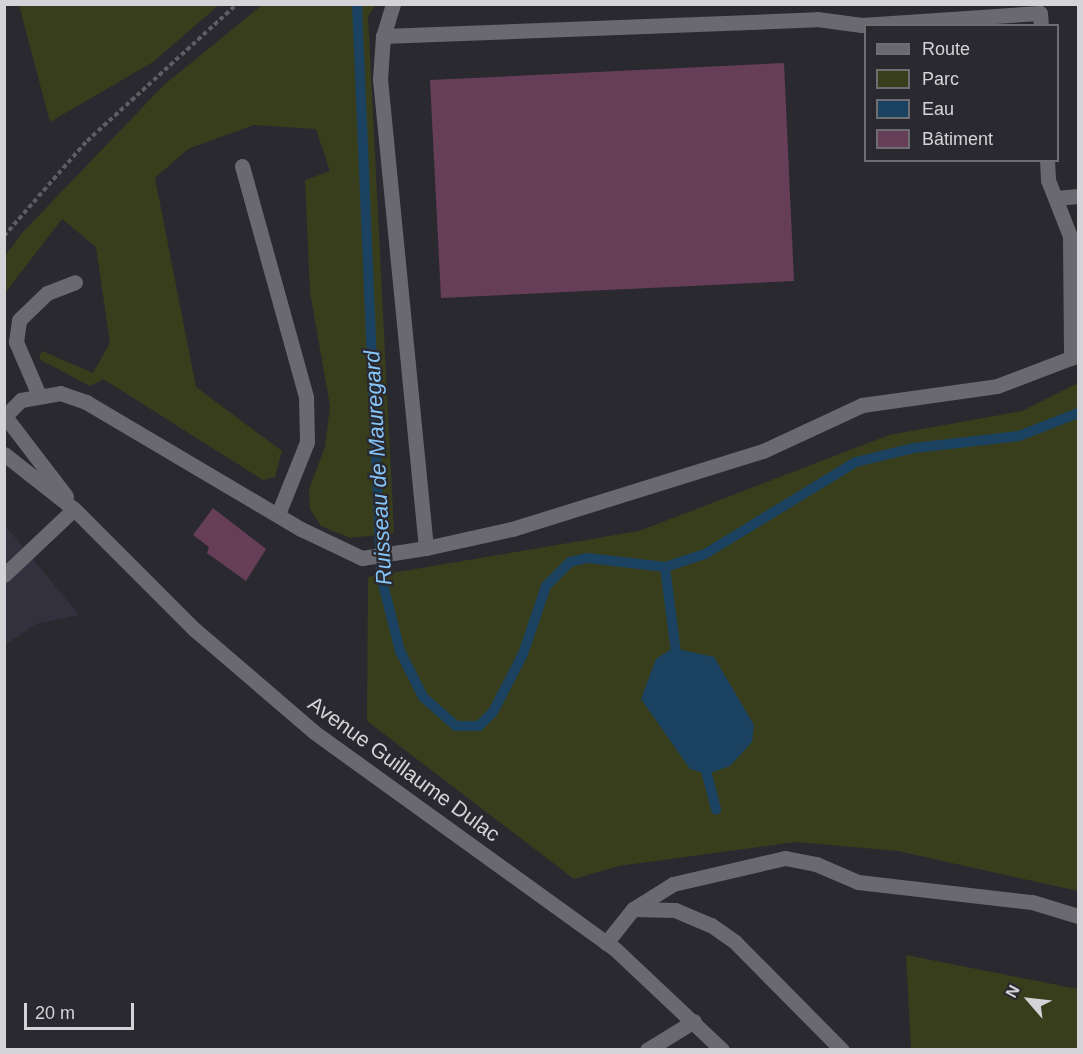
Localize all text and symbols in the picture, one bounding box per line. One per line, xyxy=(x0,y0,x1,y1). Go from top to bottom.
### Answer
legend xyxy=(864,24,1059,162)
text: Route xyxy=(922,39,970,59)
text: Parc xyxy=(922,69,959,89)
text: Eau xyxy=(922,99,954,119)
text: Bâtiment xyxy=(922,129,993,149)
water label: Ruisseau de Mauregard xyxy=(359,350,397,586)
street label: Avenue Guillaume Dulac xyxy=(303,691,505,847)
north arrow xyxy=(999,970,1059,1030)
text: N xyxy=(1002,982,1023,1000)
scale bar xyxy=(27,991,136,1029)
text: 20 m xyxy=(35,1003,75,1023)

